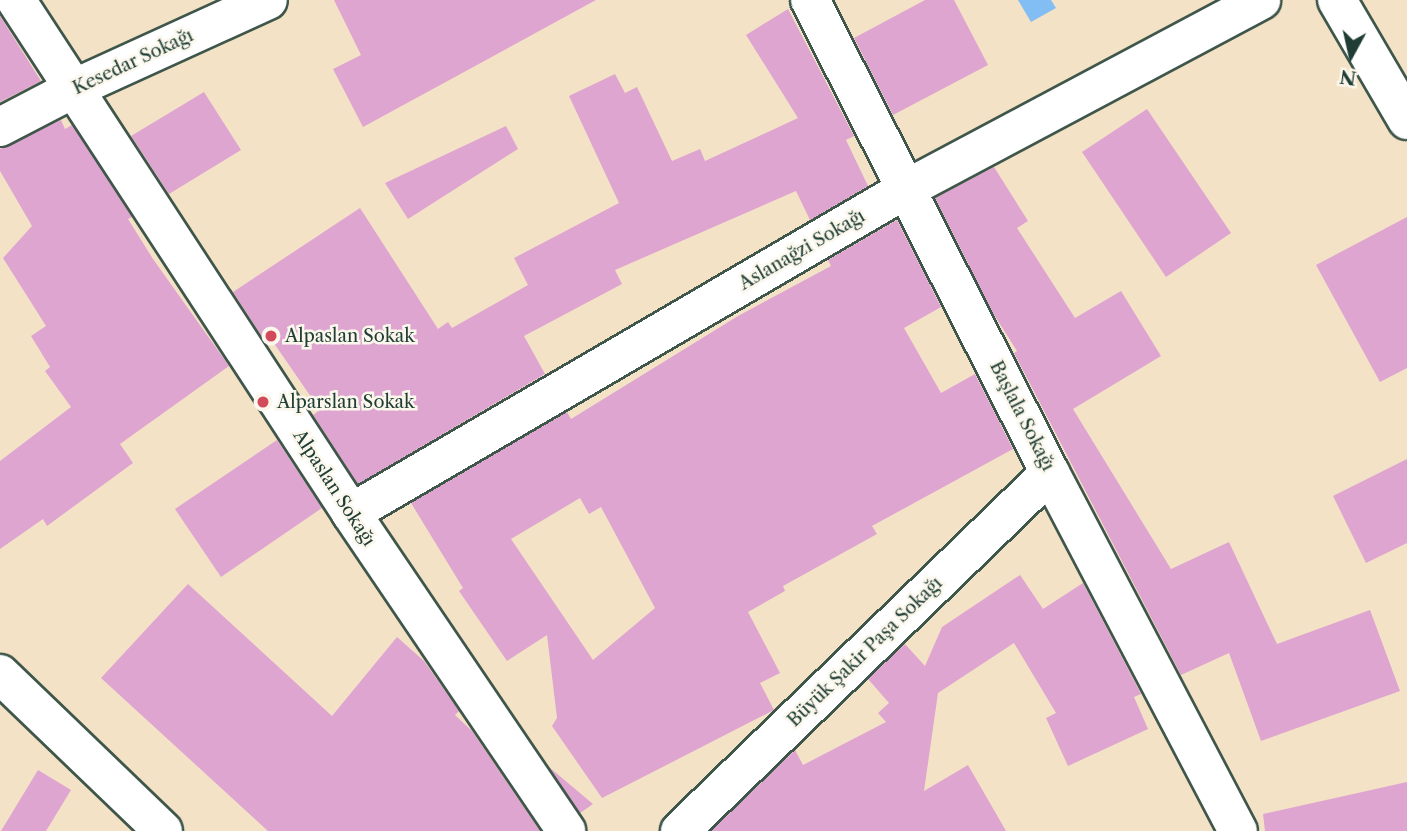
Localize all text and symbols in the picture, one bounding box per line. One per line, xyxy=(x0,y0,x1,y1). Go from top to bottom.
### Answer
north arrow xyxy=(1316,21,1386,91)
street label: Kesedar Sokağı xyxy=(69,25,197,99)
text: N xyxy=(1338,65,1358,90)
street label: Aslanağzi Sokağı xyxy=(735,205,869,295)
place label: Alpaslan Sokak xyxy=(285,325,415,347)
marker: Alpaslan Sokak xyxy=(263,328,279,344)
street label: Başlala Sokağı xyxy=(985,357,1059,475)
place label: Alparslan Sokak xyxy=(277,391,414,413)
marker: Alparslan Sokak xyxy=(255,394,271,410)
street label: Alpaslan Sokağı xyxy=(288,426,380,550)
street label: Büyük Şakir Paşa Sokağı xyxy=(783,572,947,732)

